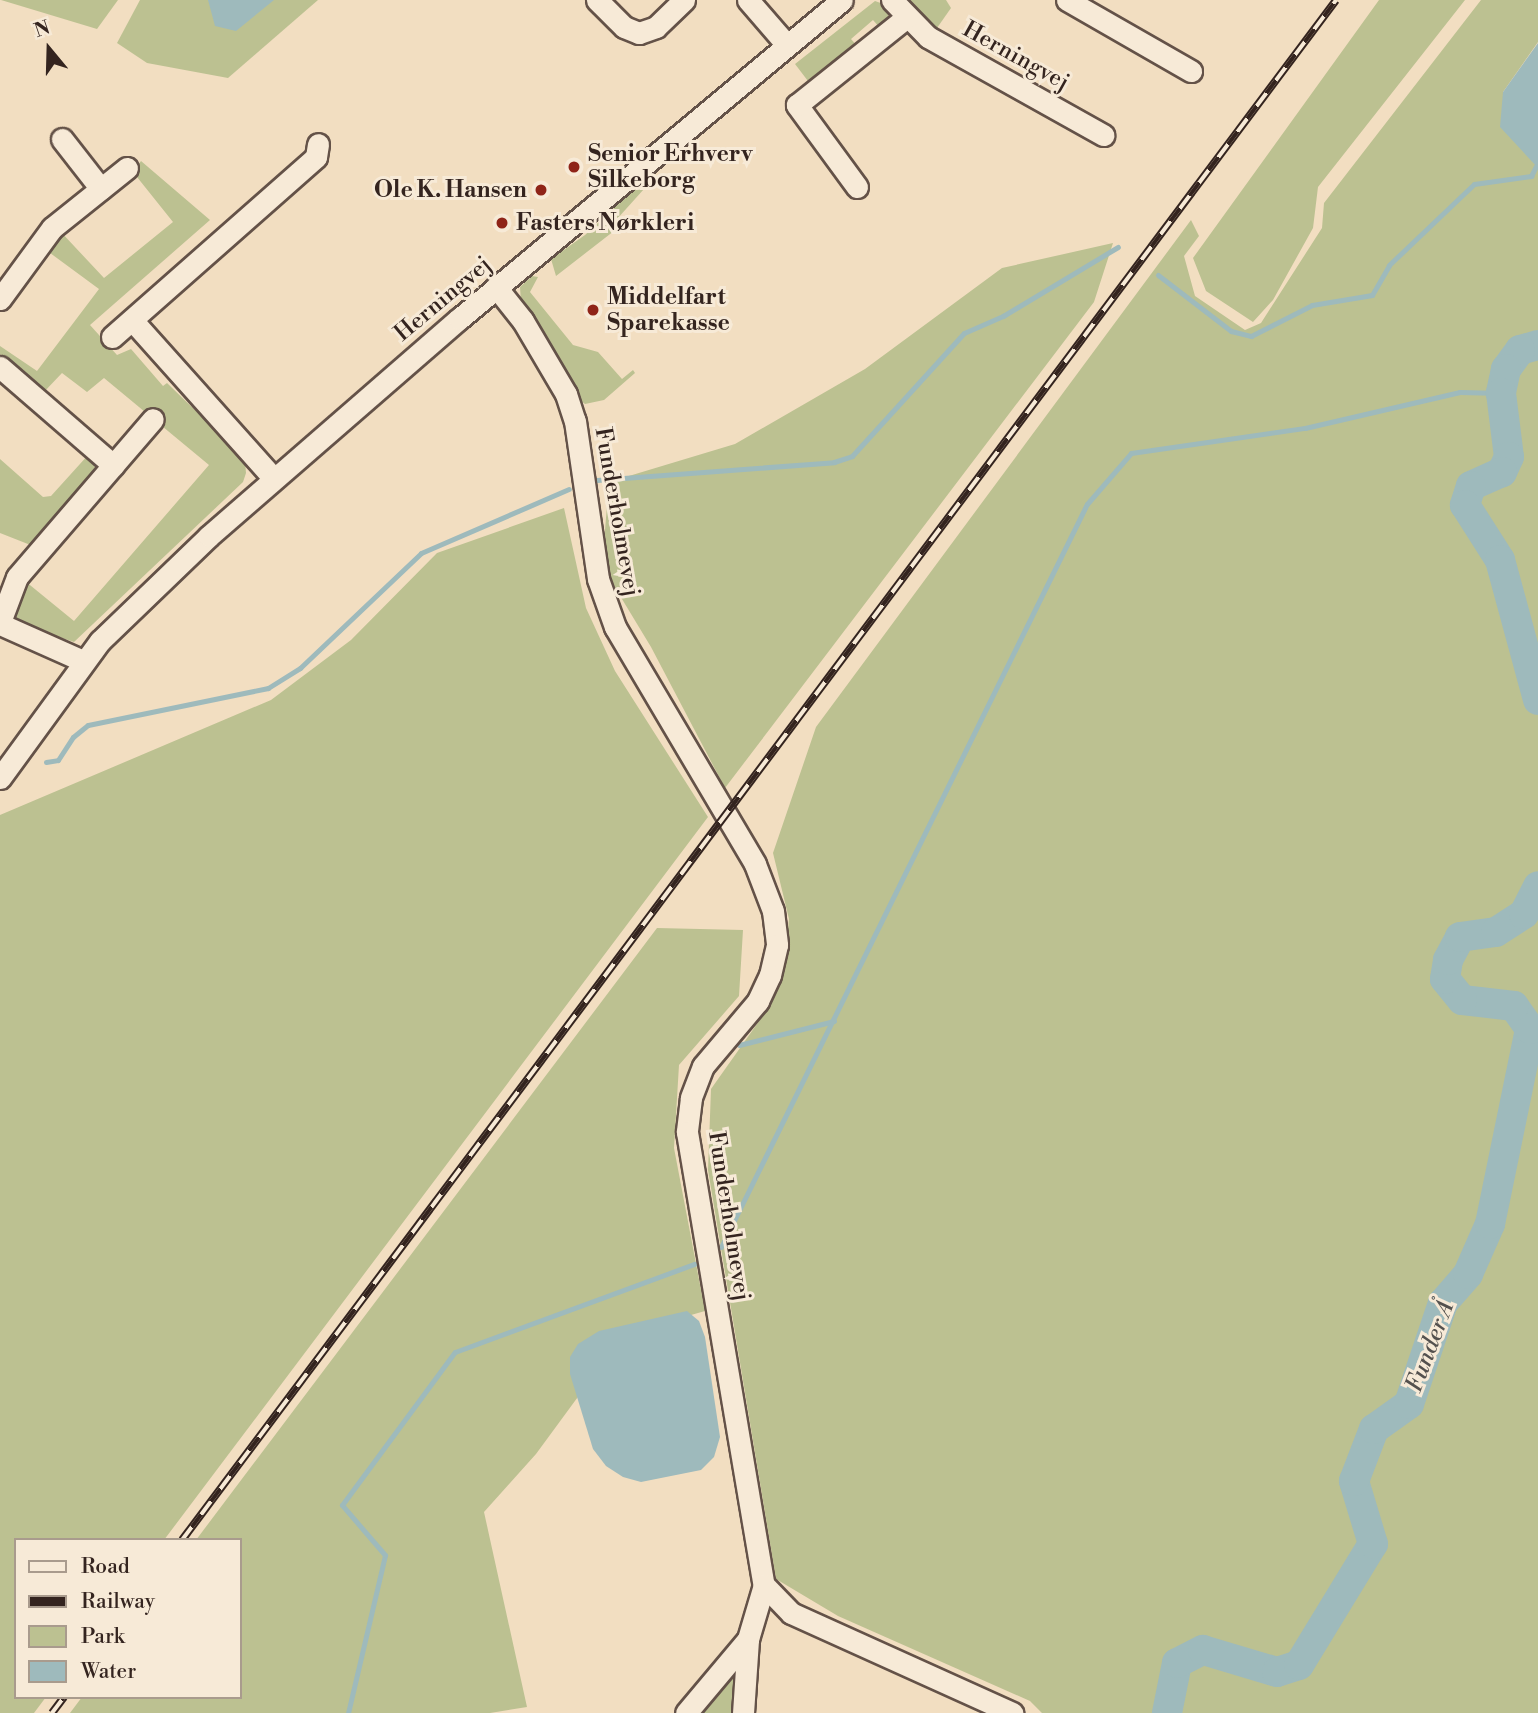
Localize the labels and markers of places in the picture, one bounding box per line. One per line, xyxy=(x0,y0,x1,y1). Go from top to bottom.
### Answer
place label: Senior Erhverv Silkeborg xyxy=(588,140,752,194)
marker: Senior Erhverv Silkeborg xyxy=(566,159,582,175)
place label: Ole K. Hansen xyxy=(374,176,527,204)
marker: Ole K. Hansen xyxy=(533,182,549,198)
place label: Fasters Nørkleri xyxy=(516,209,694,237)
marker: Fasters Nørkleri xyxy=(494,215,510,231)
place label: Middelfart Sparekasse xyxy=(607,283,730,337)
marker: Middelfart Sparekasse xyxy=(585,302,601,318)

